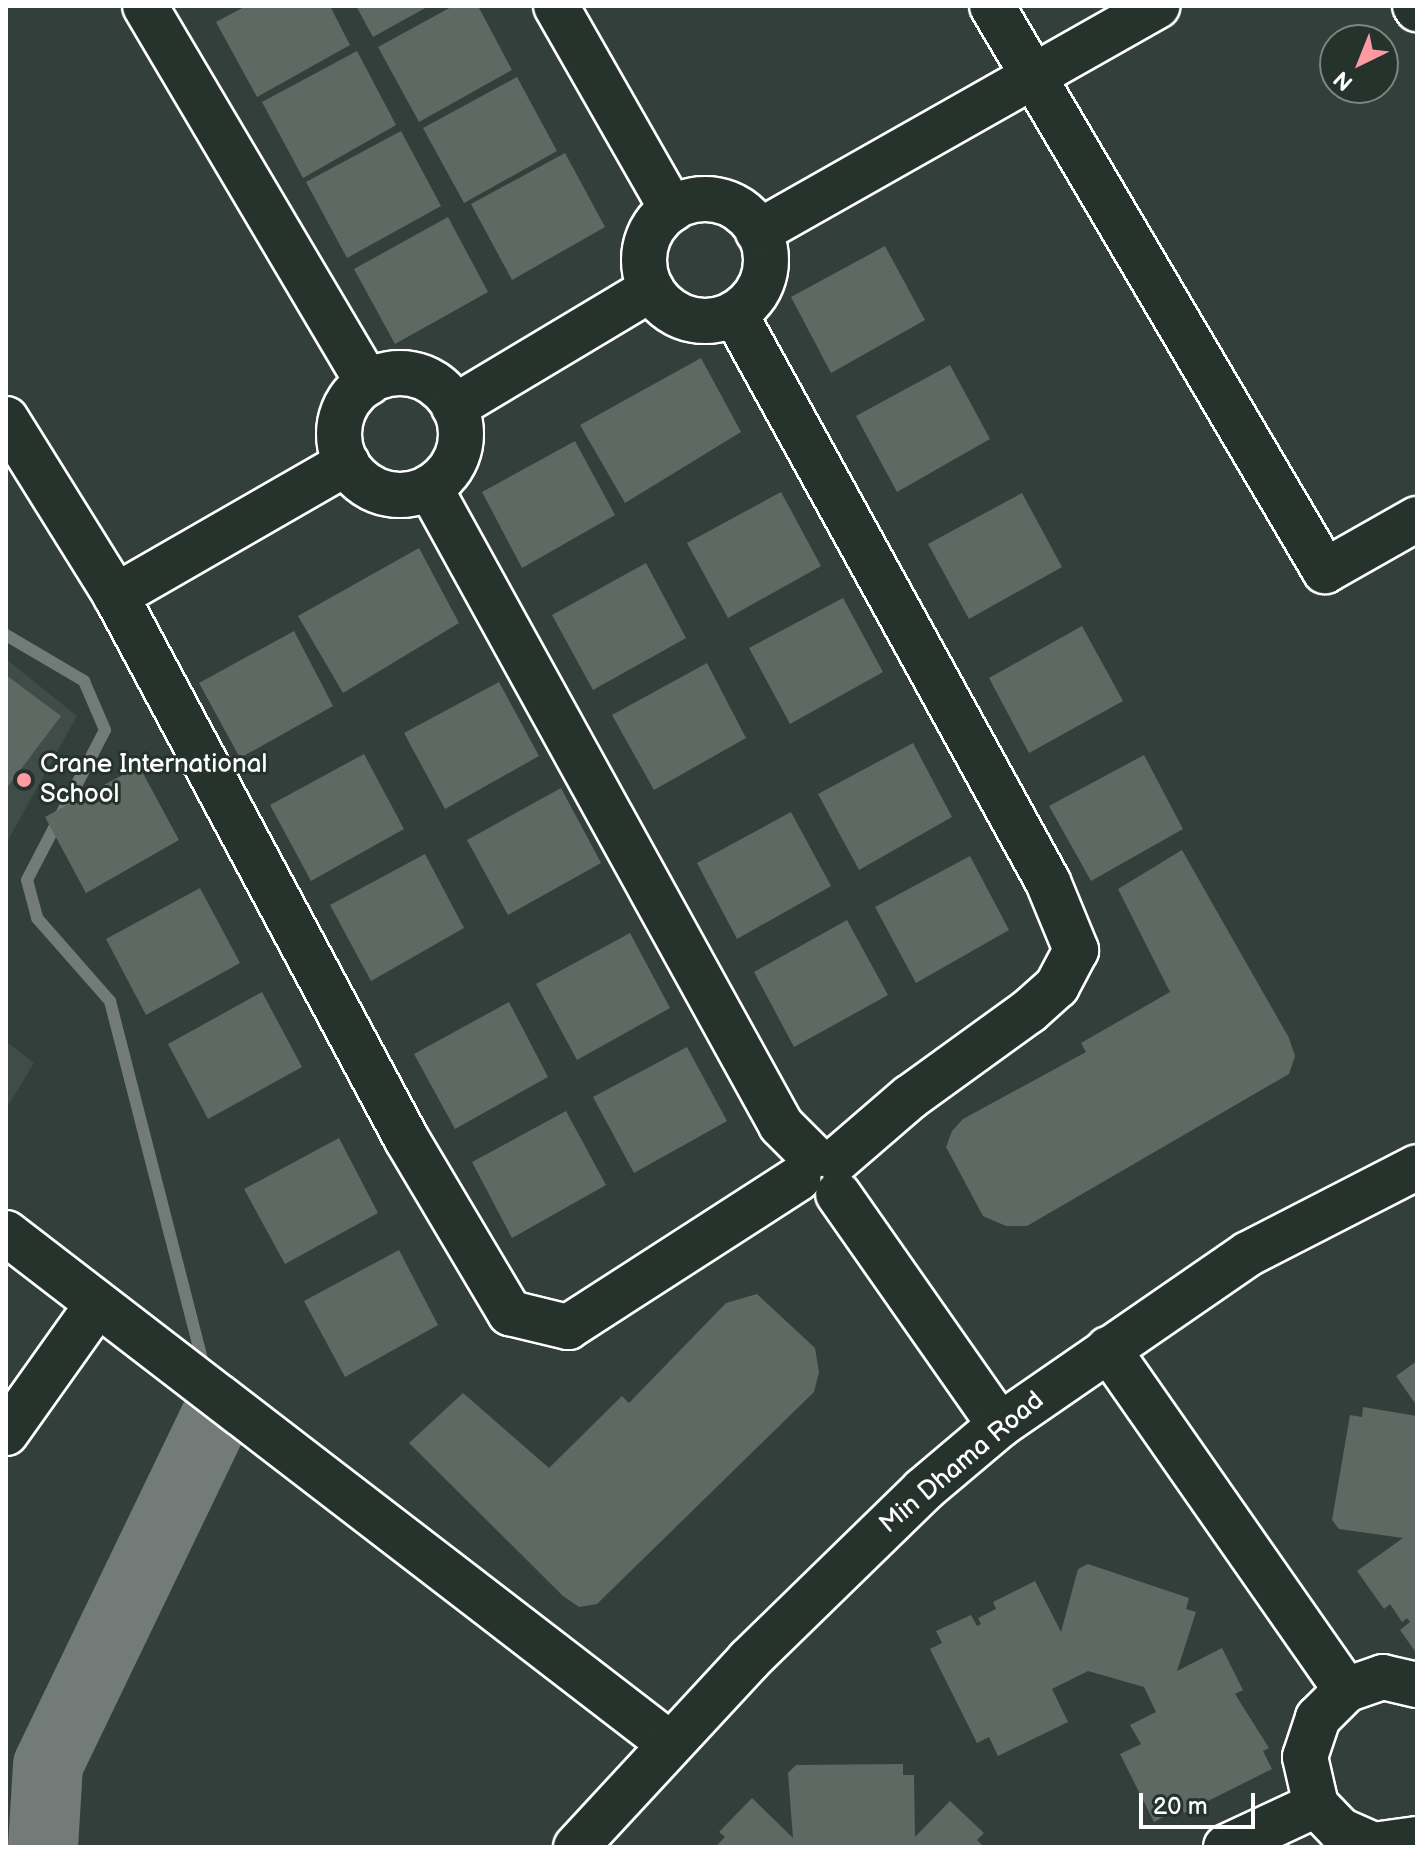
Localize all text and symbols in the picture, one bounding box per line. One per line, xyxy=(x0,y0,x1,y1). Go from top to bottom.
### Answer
north arrow xyxy=(1319,24,1399,104)
text: N xyxy=(1328,65,1359,96)
place label: Crane International School xyxy=(40,749,267,810)
marker: Crane International School xyxy=(15,771,33,789)
street label: Min Dhama Road xyxy=(874,1385,1050,1541)
scale bar xyxy=(1143,1777,1259,1827)
text: 20 m xyxy=(1153,1792,1208,1821)

